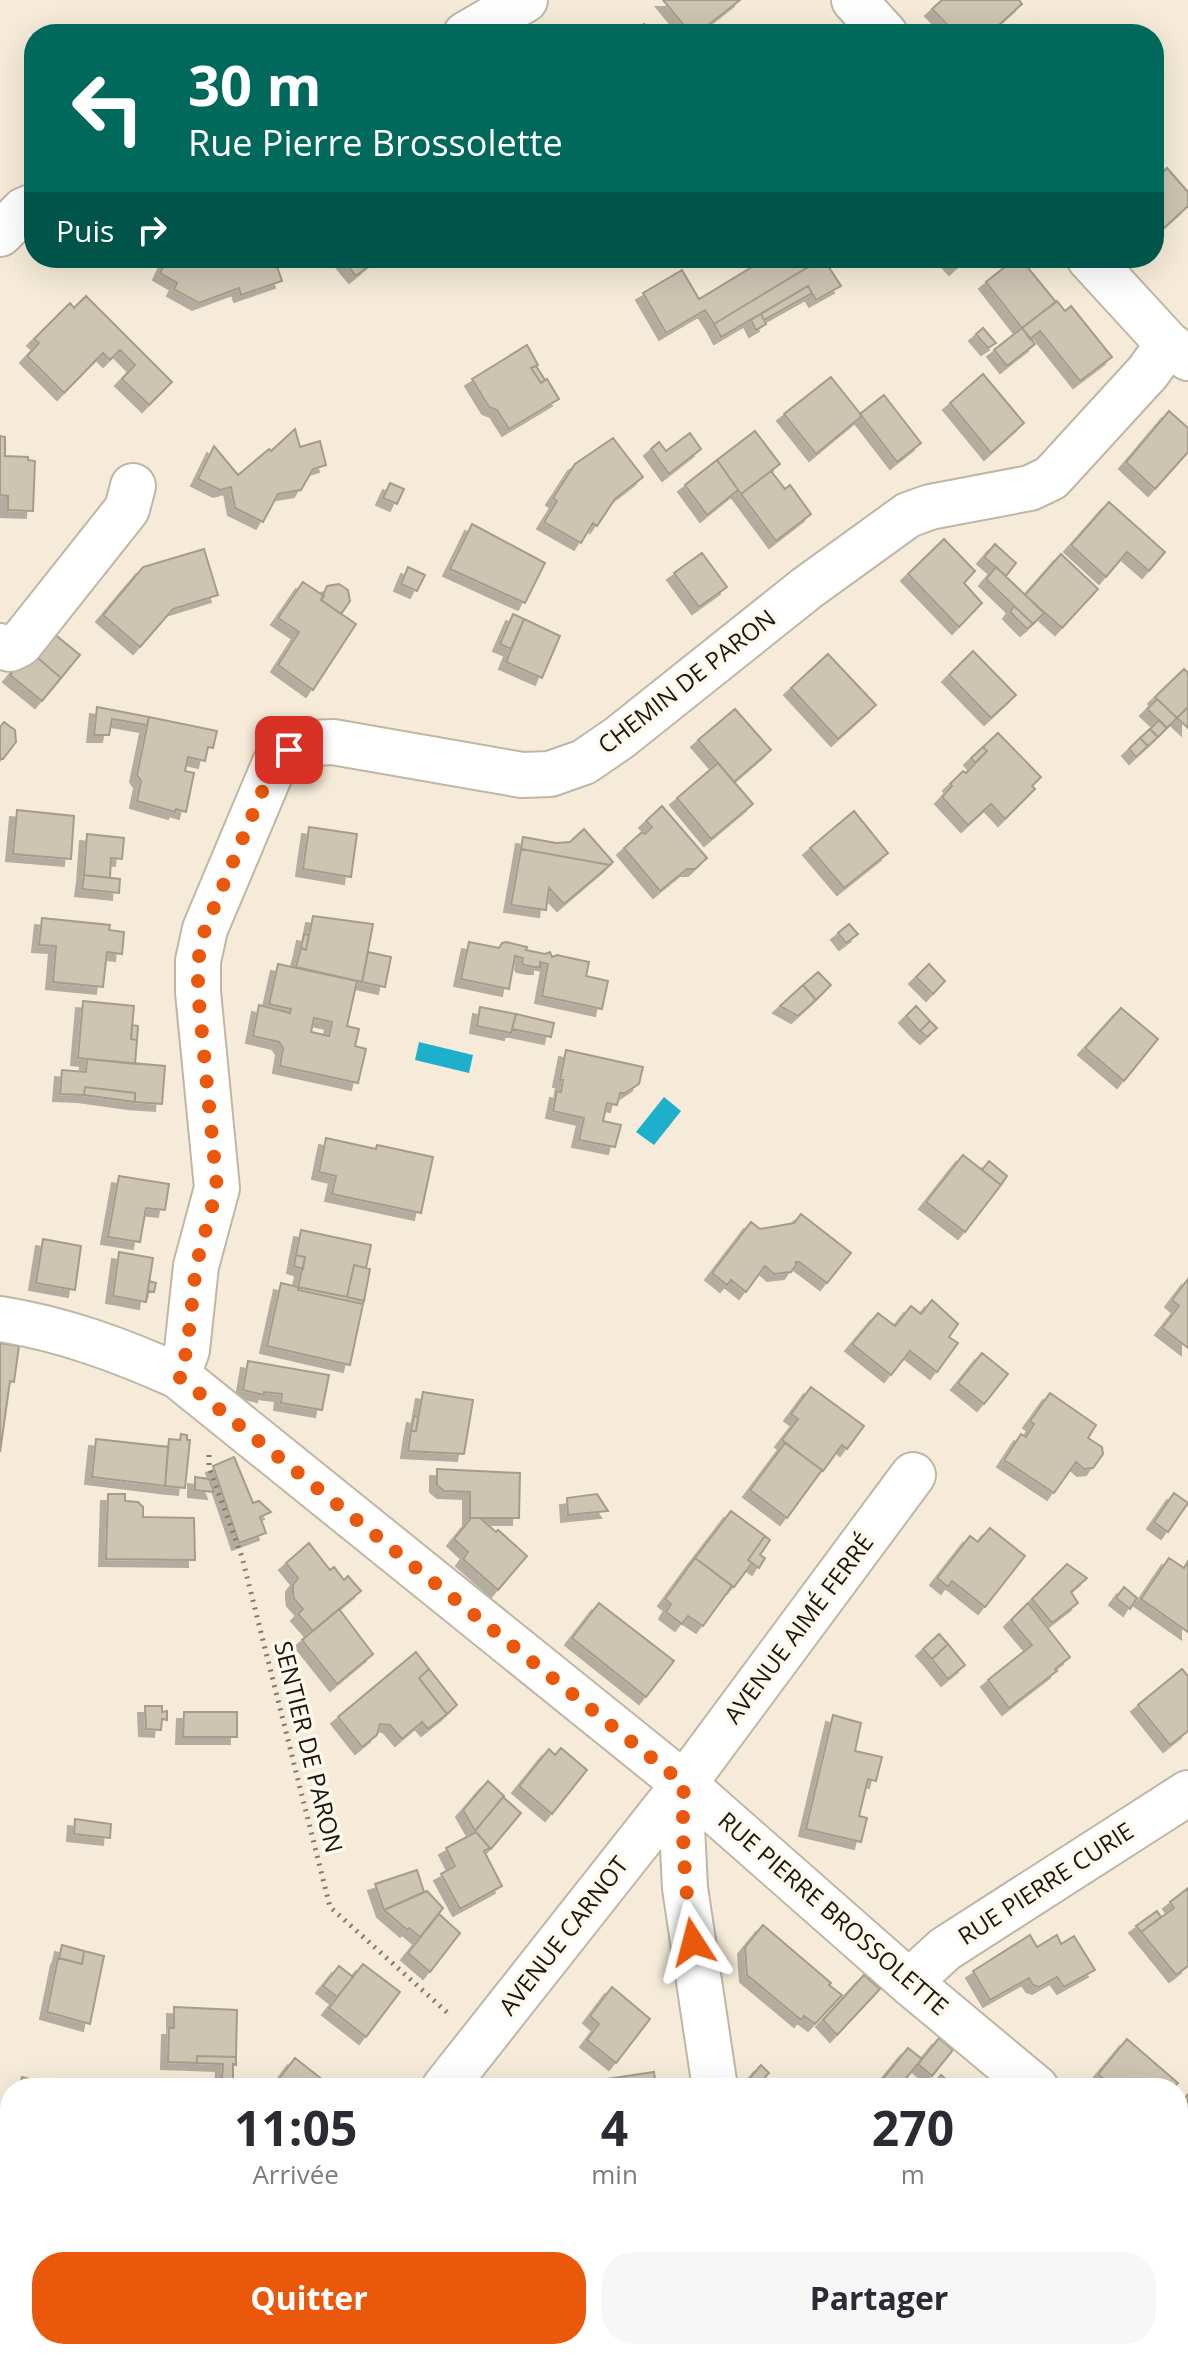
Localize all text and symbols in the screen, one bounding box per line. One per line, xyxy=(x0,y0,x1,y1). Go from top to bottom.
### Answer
text: 30 m xyxy=(188,46,322,122)
icon: left xyxy=(56,56,160,160)
text: Rue Pierre Brossolette xyxy=(188,118,563,167)
icon: right xyxy=(130,208,174,252)
text: Puis xyxy=(56,210,114,251)
street label: CHEMIN DE PARON xyxy=(590,601,782,761)
pin xyxy=(255,716,323,784)
icon: arrive xyxy=(267,728,311,772)
street label: AVENUE AIMÉ FERRÉ xyxy=(716,1526,880,1730)
street label: SENTIER DE PARON xyxy=(267,1637,352,1856)
street label: RUE PIERRE BROSSOLETTE xyxy=(712,1804,956,2022)
street label: RUE PIERRE CURIE xyxy=(951,1814,1139,1952)
street label: AVENUE CARNOT xyxy=(490,1849,635,2021)
position arrow xyxy=(651,1900,735,1984)
text: 11:05 xyxy=(234,2095,357,2160)
text: 4 xyxy=(601,2095,628,2160)
text: 270 xyxy=(872,2095,954,2160)
text: Arrivée xyxy=(252,2156,339,2192)
text: min xyxy=(591,2156,638,2192)
text: m xyxy=(901,2156,925,2192)
button: Quitter xyxy=(32,2252,586,2344)
button: Partager xyxy=(602,2252,1156,2344)

